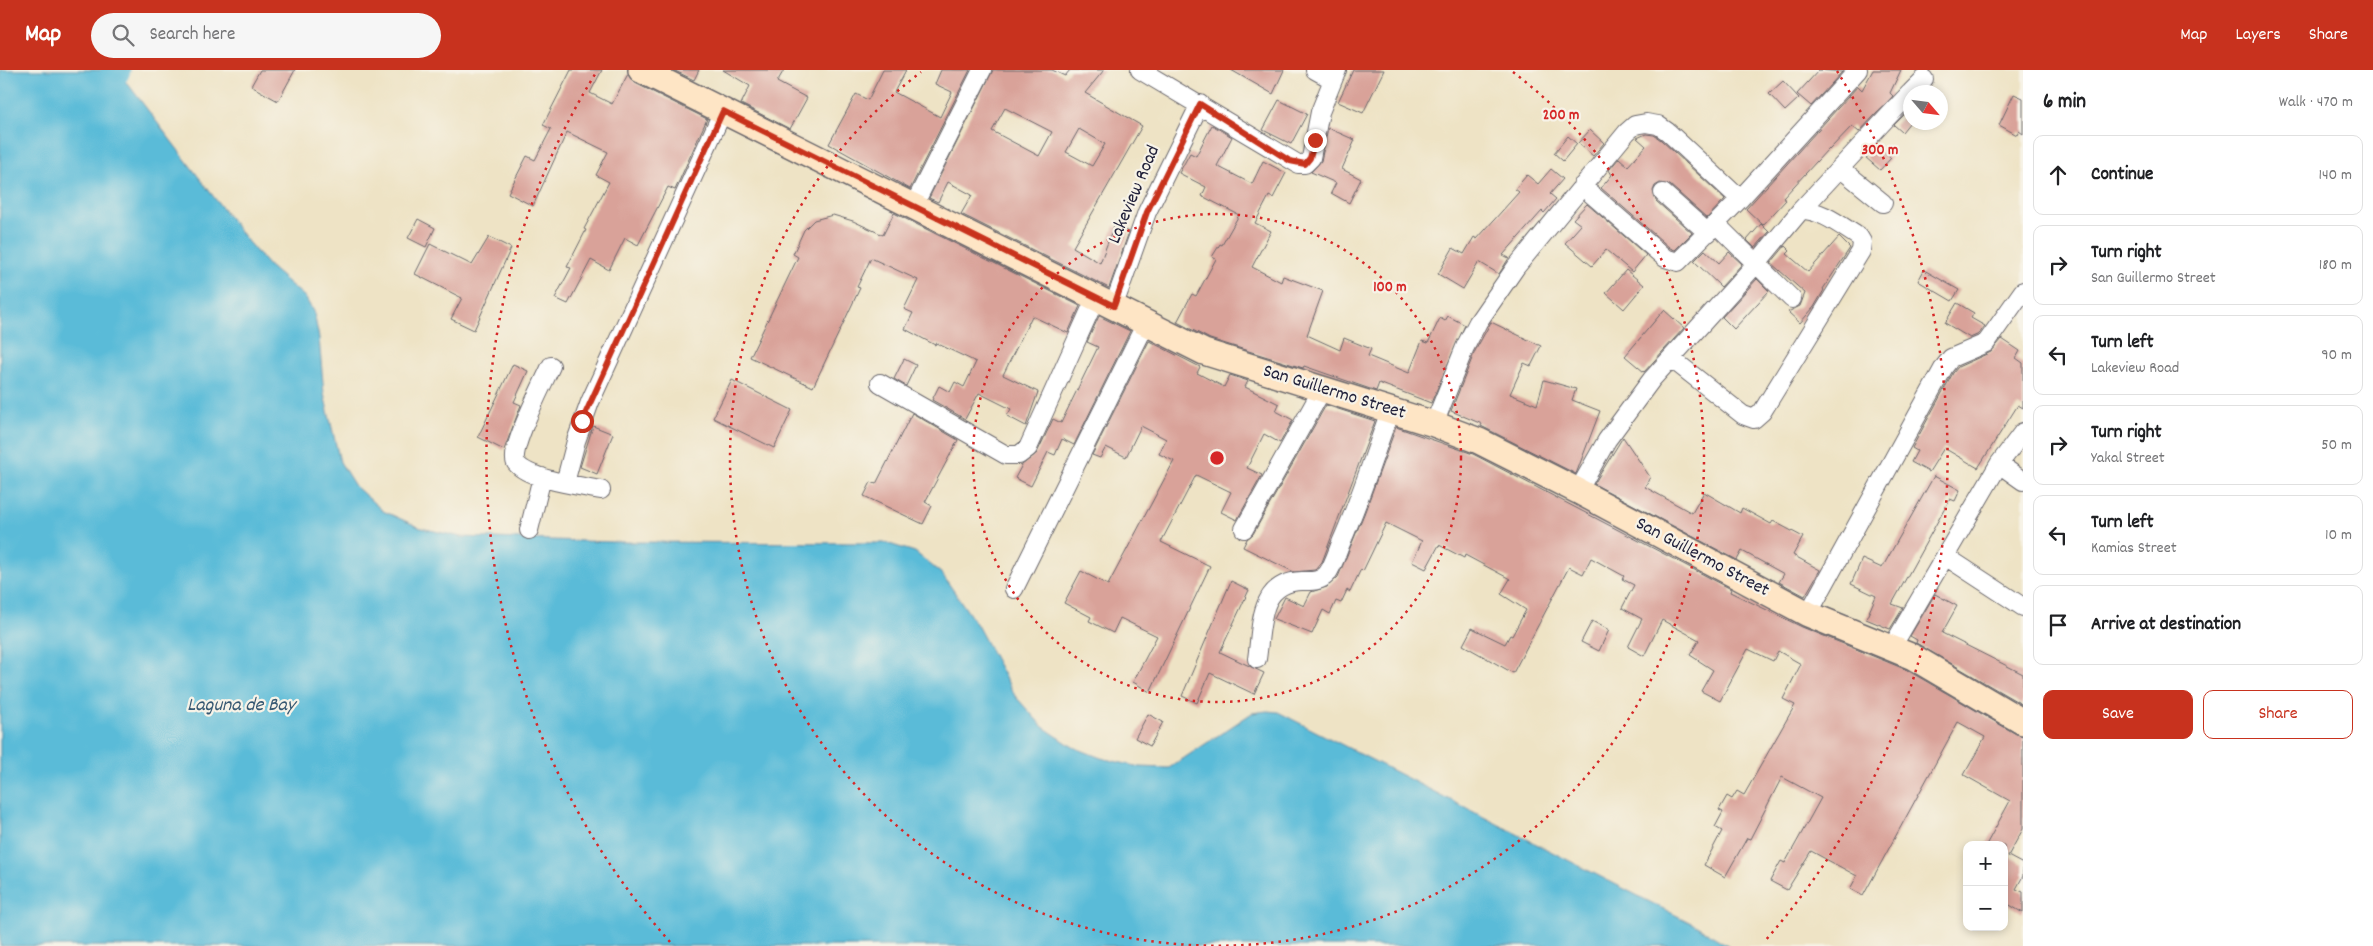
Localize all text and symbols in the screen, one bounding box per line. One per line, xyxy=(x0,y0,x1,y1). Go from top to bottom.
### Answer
search box xyxy=(91,13,441,58)
text: Map xyxy=(25,18,61,52)
icon: search xyxy=(109,21,137,49)
text: Search here xyxy=(149,22,235,49)
text: Map xyxy=(2180,23,2207,48)
text: Layers xyxy=(2235,23,2281,48)
text: Share xyxy=(2309,23,2348,48)
north arrow xyxy=(1903,85,1948,130)
text: 6 min xyxy=(2043,88,2086,118)
text: Walk · 470 m xyxy=(2279,91,2353,114)
text: 200 m xyxy=(1543,105,1579,127)
route end xyxy=(1304,129,1327,152)
text: 300 m xyxy=(1862,140,1898,162)
street label: Lakeview Road xyxy=(1102,142,1168,248)
icon: ahead xyxy=(2044,161,2072,189)
text: Continue xyxy=(2091,162,2153,189)
text: 140 m xyxy=(2318,164,2352,187)
text: Turn right xyxy=(2091,240,2162,267)
icon: right xyxy=(2044,251,2072,279)
text: 180 m xyxy=(2319,254,2352,277)
text: San Guillermo Street xyxy=(2091,267,2216,290)
text: 100 m xyxy=(1373,277,1407,299)
text: Turn left xyxy=(2091,330,2154,357)
icon: left xyxy=(2044,341,2072,369)
text: 90 m xyxy=(2321,344,2352,367)
text: Lakeview Road xyxy=(2091,357,2179,380)
street label: San Guillermo Street xyxy=(1259,358,1409,428)
route start xyxy=(571,410,594,433)
text: Turn right xyxy=(2091,420,2162,447)
icon: right xyxy=(2044,431,2072,459)
text: 50 m xyxy=(2321,434,2352,457)
text: Yakal Street xyxy=(2091,447,2165,470)
centre of rings xyxy=(1208,449,1226,467)
text: Turn left xyxy=(2091,510,2154,537)
street label: San Guillermo Street xyxy=(1630,511,1774,605)
icon: left xyxy=(2044,521,2072,549)
text: 10 m xyxy=(2325,524,2352,547)
text: Kamias Street xyxy=(2091,537,2177,560)
icon: arrive xyxy=(2044,611,2072,639)
text: Arrive at destination xyxy=(2091,612,2241,639)
button: Save xyxy=(2043,690,2193,739)
button: Share xyxy=(2203,690,2353,739)
water label: Laguna de Bay xyxy=(187,692,298,720)
map controls xyxy=(1963,841,2008,931)
button: + xyxy=(1963,841,2008,886)
button: − xyxy=(1963,886,2008,931)

